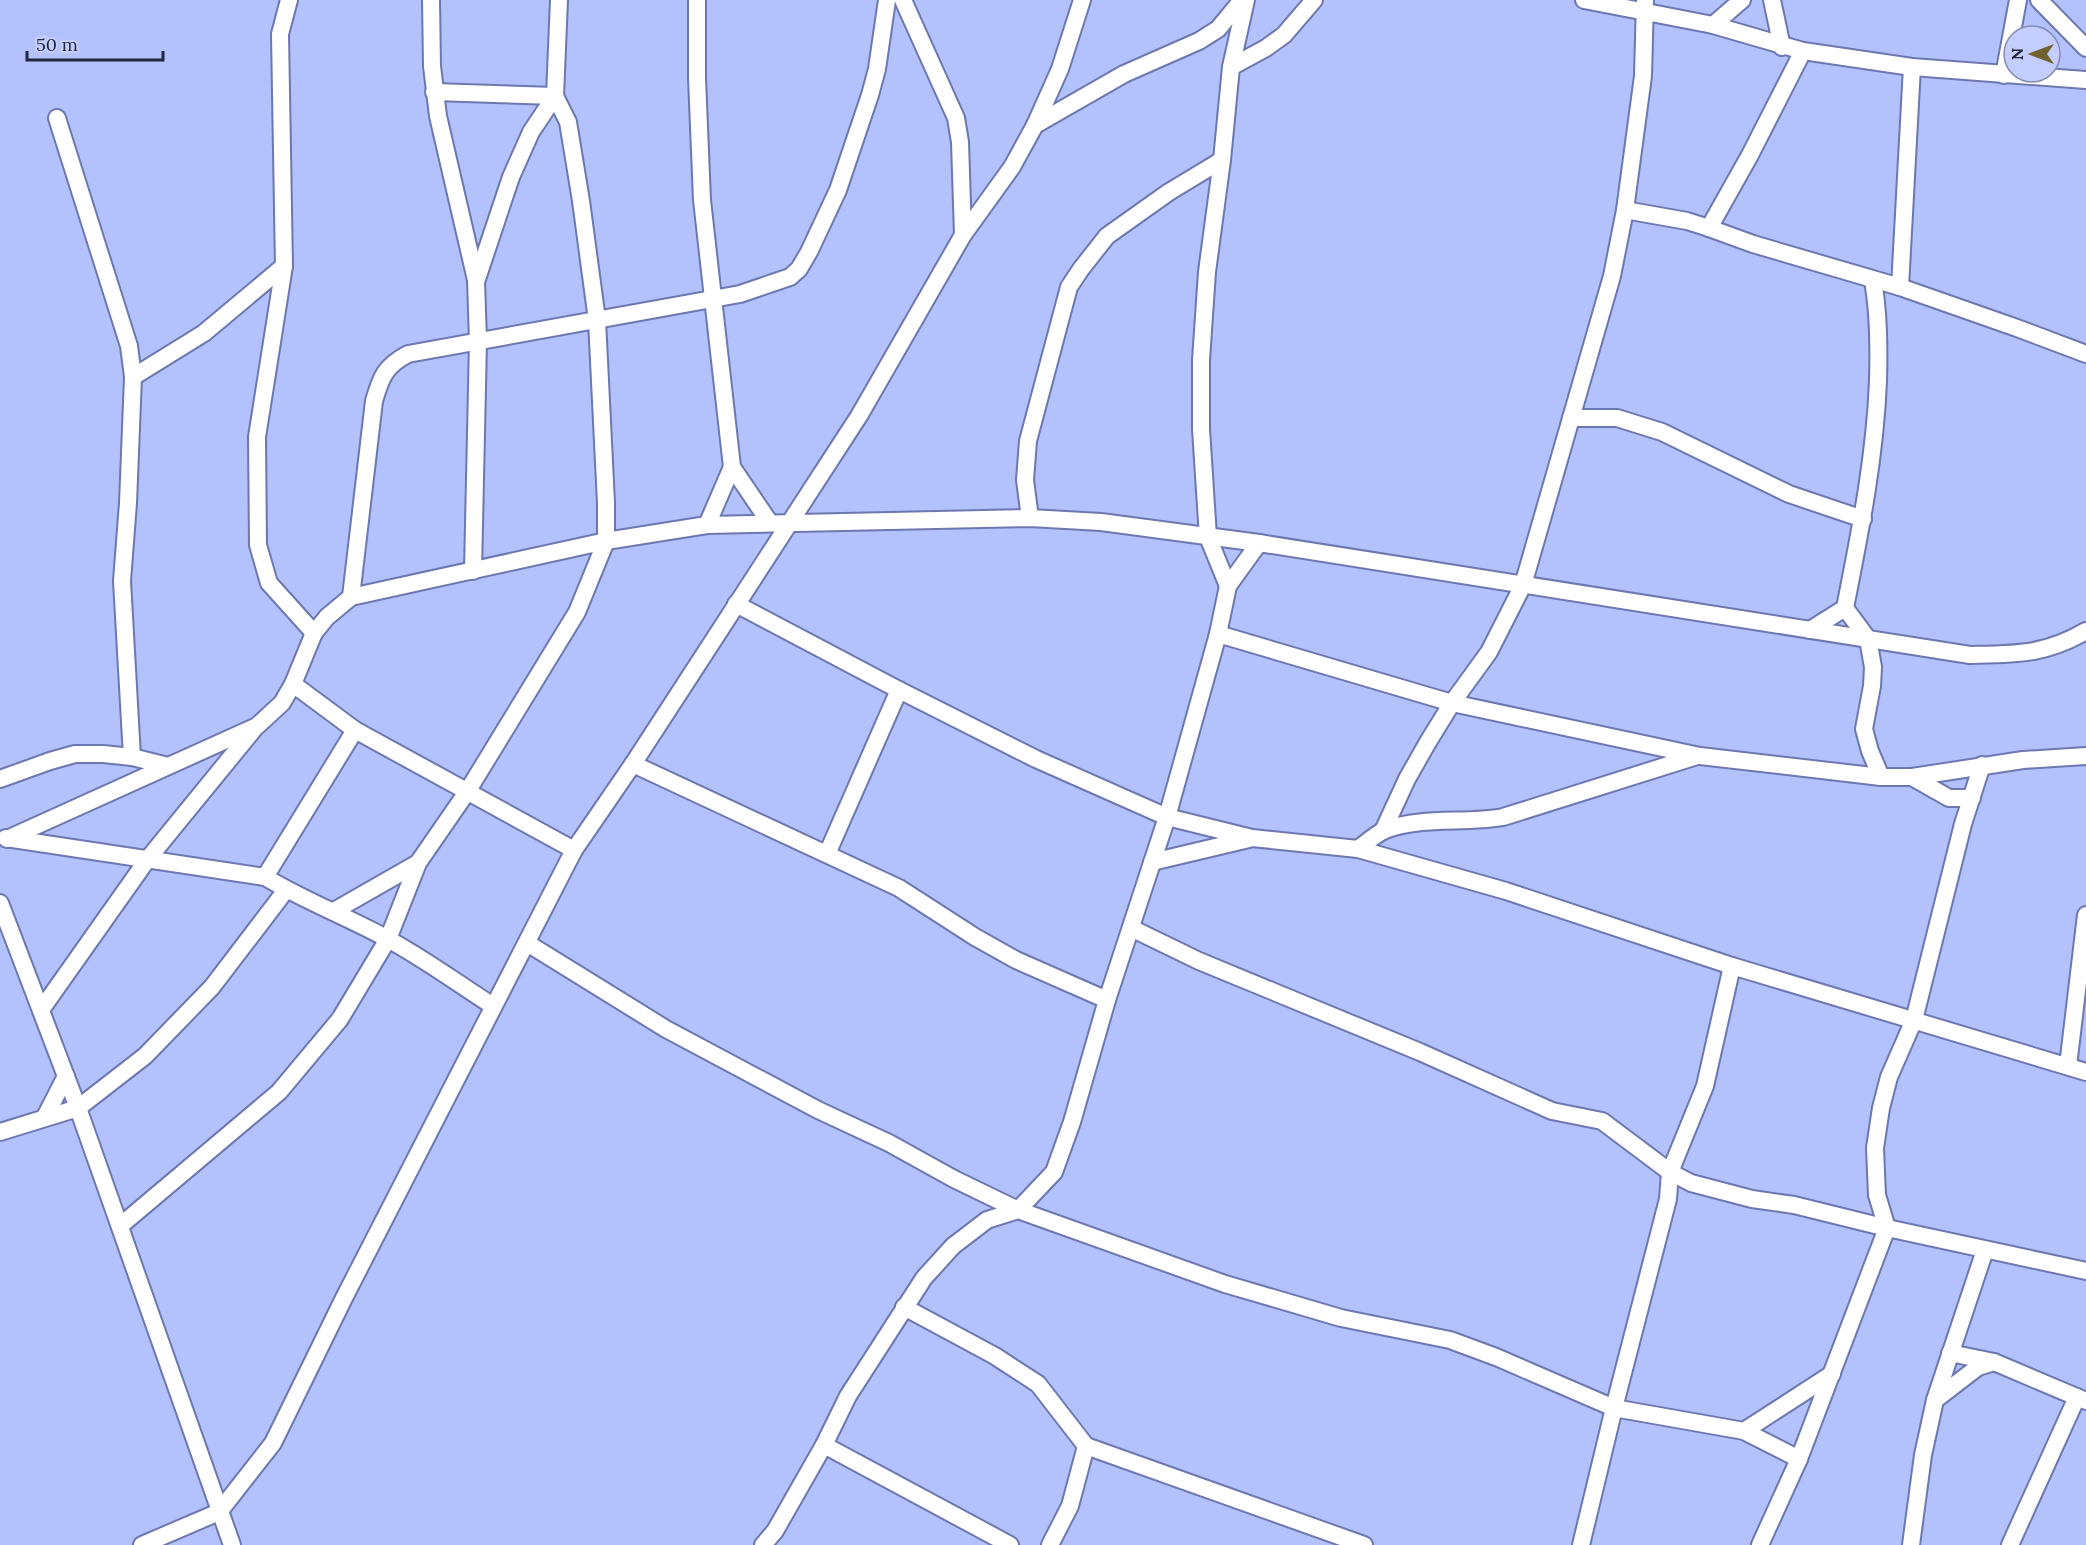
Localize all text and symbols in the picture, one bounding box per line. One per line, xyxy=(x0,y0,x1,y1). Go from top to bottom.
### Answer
scale bar xyxy=(27,24,164,62)
north arrow xyxy=(2002,24,2062,84)
text: 50 m xyxy=(36,33,78,56)
text: N xyxy=(2007,48,2027,60)

